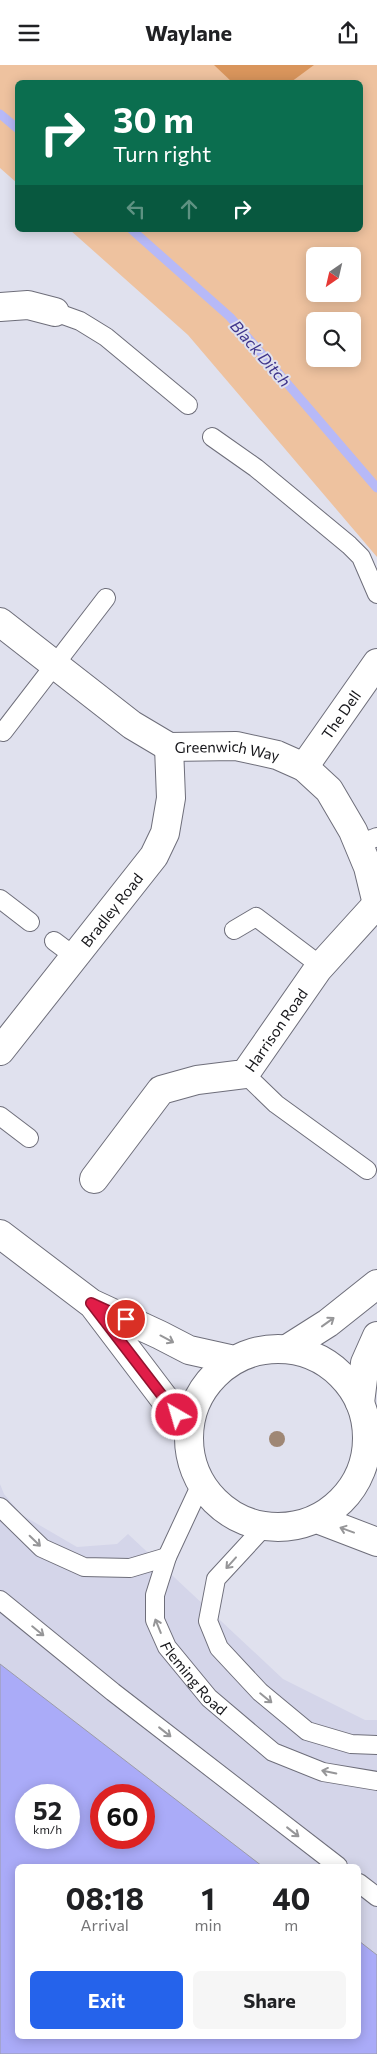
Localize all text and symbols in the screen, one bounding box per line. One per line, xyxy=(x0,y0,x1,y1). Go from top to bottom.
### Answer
icon: menu xyxy=(15,19,43,47)
text: Waylane xyxy=(145,19,232,46)
icon: share xyxy=(334,19,362,47)
text: 30 m xyxy=(113,97,194,140)
icon: right xyxy=(30,100,95,165)
text: Turn right xyxy=(113,140,211,167)
icon: left xyxy=(122,195,150,223)
icon: ahead xyxy=(175,195,203,223)
icon: right xyxy=(228,195,256,223)
north arrow xyxy=(306,247,361,303)
map controls xyxy=(306,247,361,367)
button: search xyxy=(306,312,361,367)
water label: Black Ditch xyxy=(227,316,295,390)
street label: The Dell xyxy=(317,687,364,743)
street label: Greenwich Way xyxy=(175,737,282,764)
street label: Bradley Road xyxy=(77,869,146,950)
street label: Harrison Road xyxy=(241,985,311,1075)
pin xyxy=(105,1298,147,1340)
icon: arrive xyxy=(112,1305,140,1333)
one-way arrow xyxy=(321,1317,335,1327)
one-way arrow xyxy=(160,1334,174,1344)
position arrow xyxy=(150,1388,202,1440)
one-way arrow xyxy=(340,1525,355,1534)
one-way arrow xyxy=(29,1535,41,1547)
one-way arrow xyxy=(225,1556,237,1569)
one-way arrow xyxy=(153,1619,162,1634)
one-way arrow xyxy=(31,1625,44,1636)
street label: Fleming Road xyxy=(157,1639,231,1718)
one-way arrow xyxy=(260,1692,273,1703)
one-way arrow xyxy=(158,1727,171,1738)
one-way arrow xyxy=(321,1767,337,1777)
speed limit sign: 60 xyxy=(90,1784,155,1849)
text: 52 xyxy=(33,1795,62,1825)
text: km/h xyxy=(33,1822,62,1836)
one-way arrow xyxy=(287,1826,300,1837)
text: 08:18 xyxy=(65,1879,144,1916)
text: 1 xyxy=(201,1879,215,1916)
text: 40 xyxy=(272,1879,311,1916)
text: Arrival xyxy=(81,1915,129,1934)
text: min xyxy=(194,1915,222,1934)
text: m xyxy=(284,1915,298,1934)
button: Exit xyxy=(30,1971,183,2029)
button: Share xyxy=(193,1971,346,2029)

